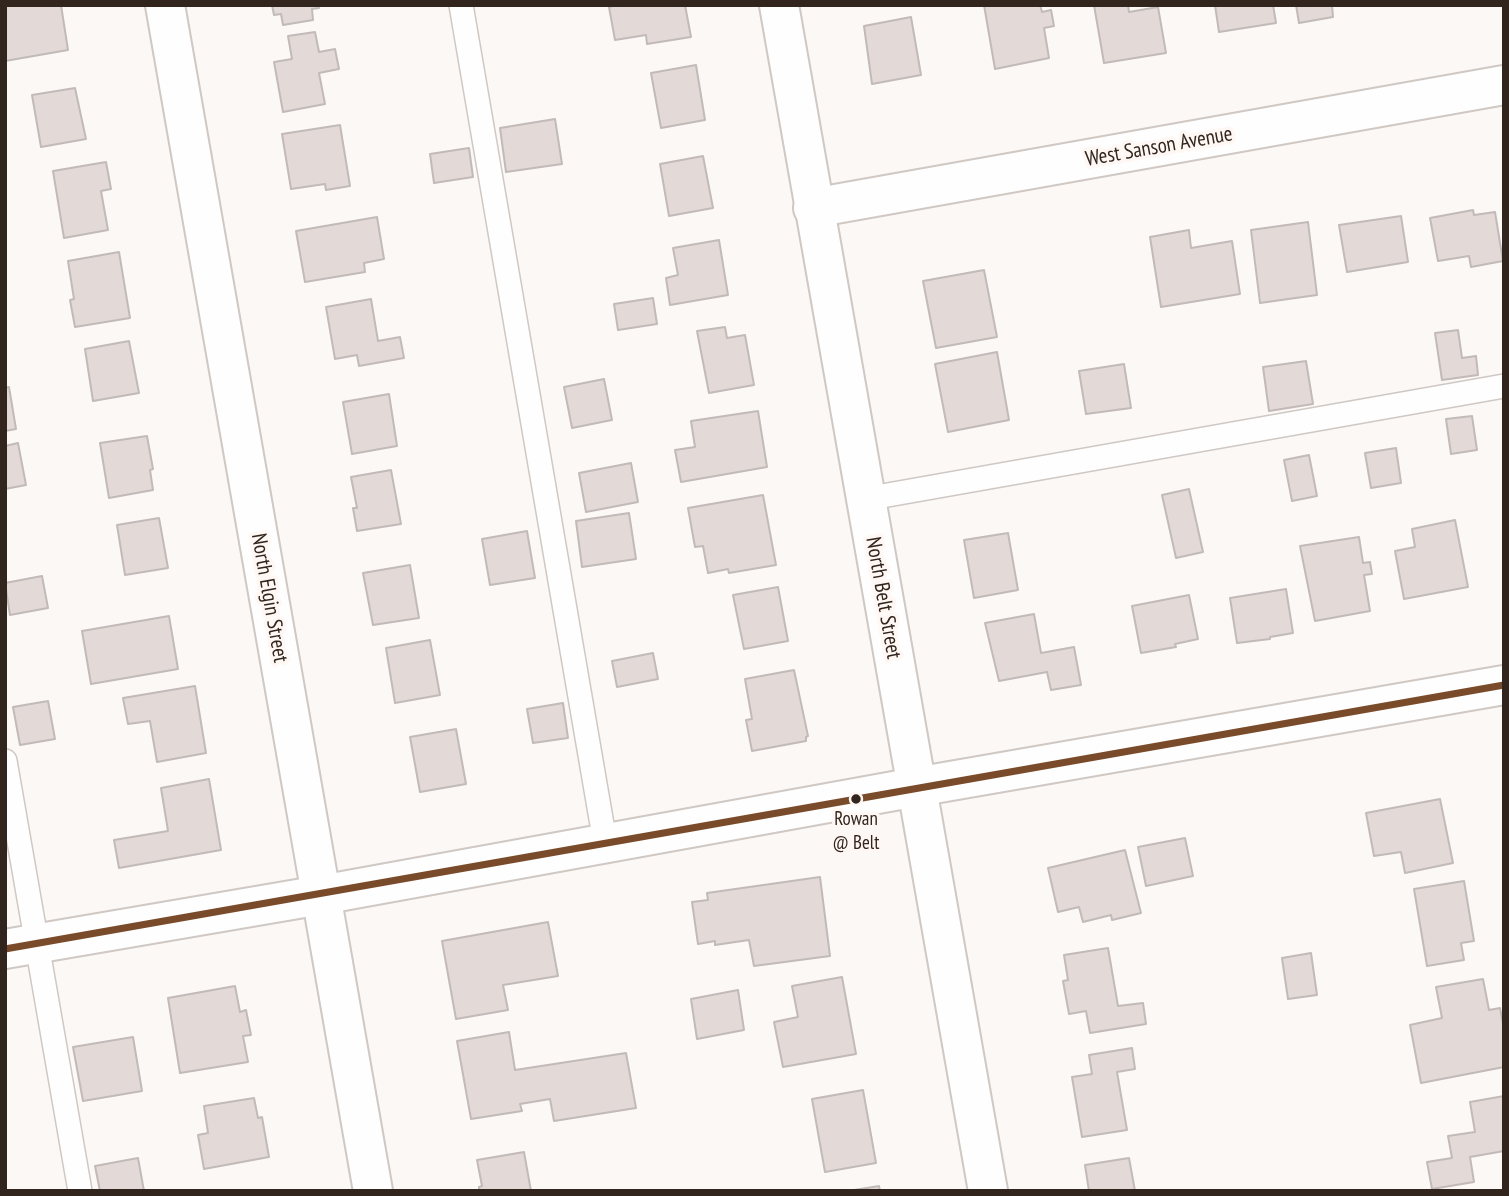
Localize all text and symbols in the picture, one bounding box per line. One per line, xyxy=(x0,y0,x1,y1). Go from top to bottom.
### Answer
street label: West Sanson Avenue xyxy=(1083,122,1235,172)
street label: North Elgin Street xyxy=(245,531,293,665)
street label: North Belt Street xyxy=(860,535,906,661)
marker: Rowan @ Belt xyxy=(849,792,863,806)
place label: Rowan @ Belt xyxy=(833,809,879,853)

